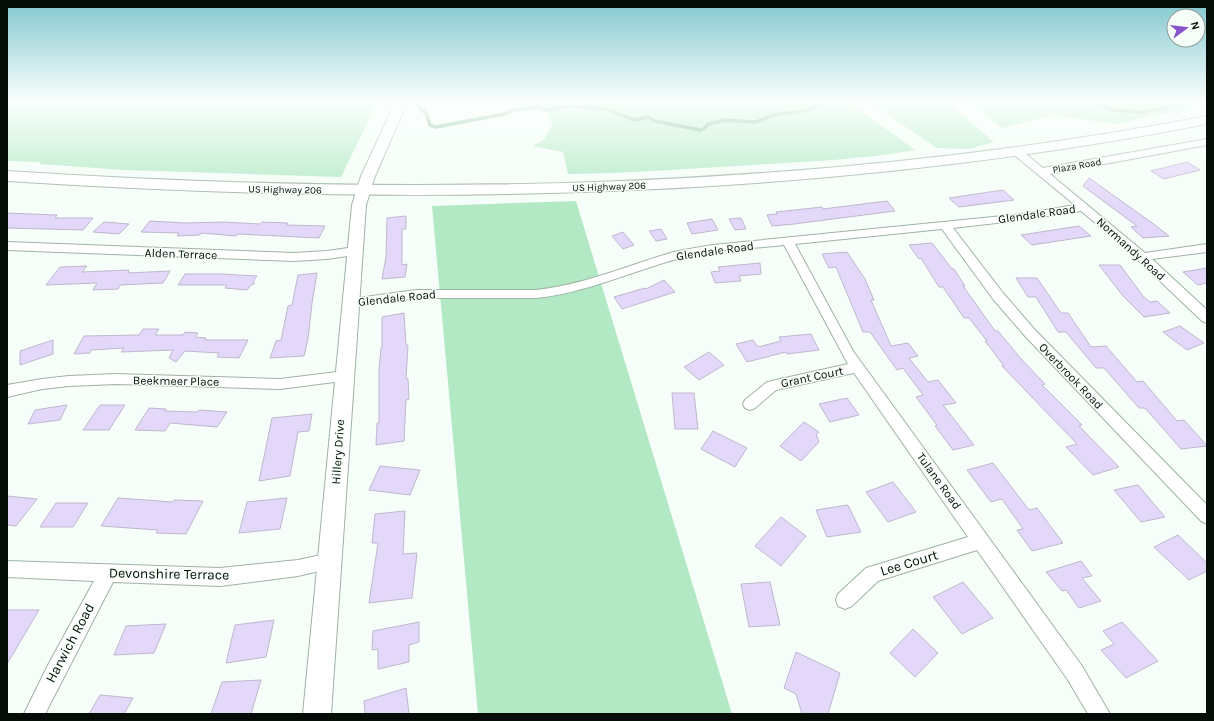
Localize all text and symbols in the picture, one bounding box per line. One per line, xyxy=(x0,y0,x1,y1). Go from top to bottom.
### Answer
north arrow xyxy=(1166,8,1206,48)
text: N xyxy=(1188,20,1202,31)
street label: Plaza Road xyxy=(1052,156,1102,176)
street label: US Highway 206 xyxy=(572,180,646,194)
street label: US Highway 206 xyxy=(248,183,322,197)
street label: Glendale Road xyxy=(997,202,1077,226)
street label: Normandy Road xyxy=(1094,215,1168,283)
street label: Glendale Road xyxy=(675,239,755,263)
street label: Alden Terrace xyxy=(145,246,217,262)
street label: Glendale Road xyxy=(357,287,437,309)
street label: Overbrook Road xyxy=(1036,340,1106,412)
street label: Grant Court xyxy=(780,363,845,390)
street label: Beekmeer Place xyxy=(133,373,219,389)
street label: Hillery Drive xyxy=(329,419,347,485)
street label: Tulane Road xyxy=(914,450,964,512)
street label: Lee Court xyxy=(878,546,940,580)
street label: Devonshire Terrace xyxy=(109,564,229,584)
street label: Harwich Road xyxy=(42,600,98,686)

